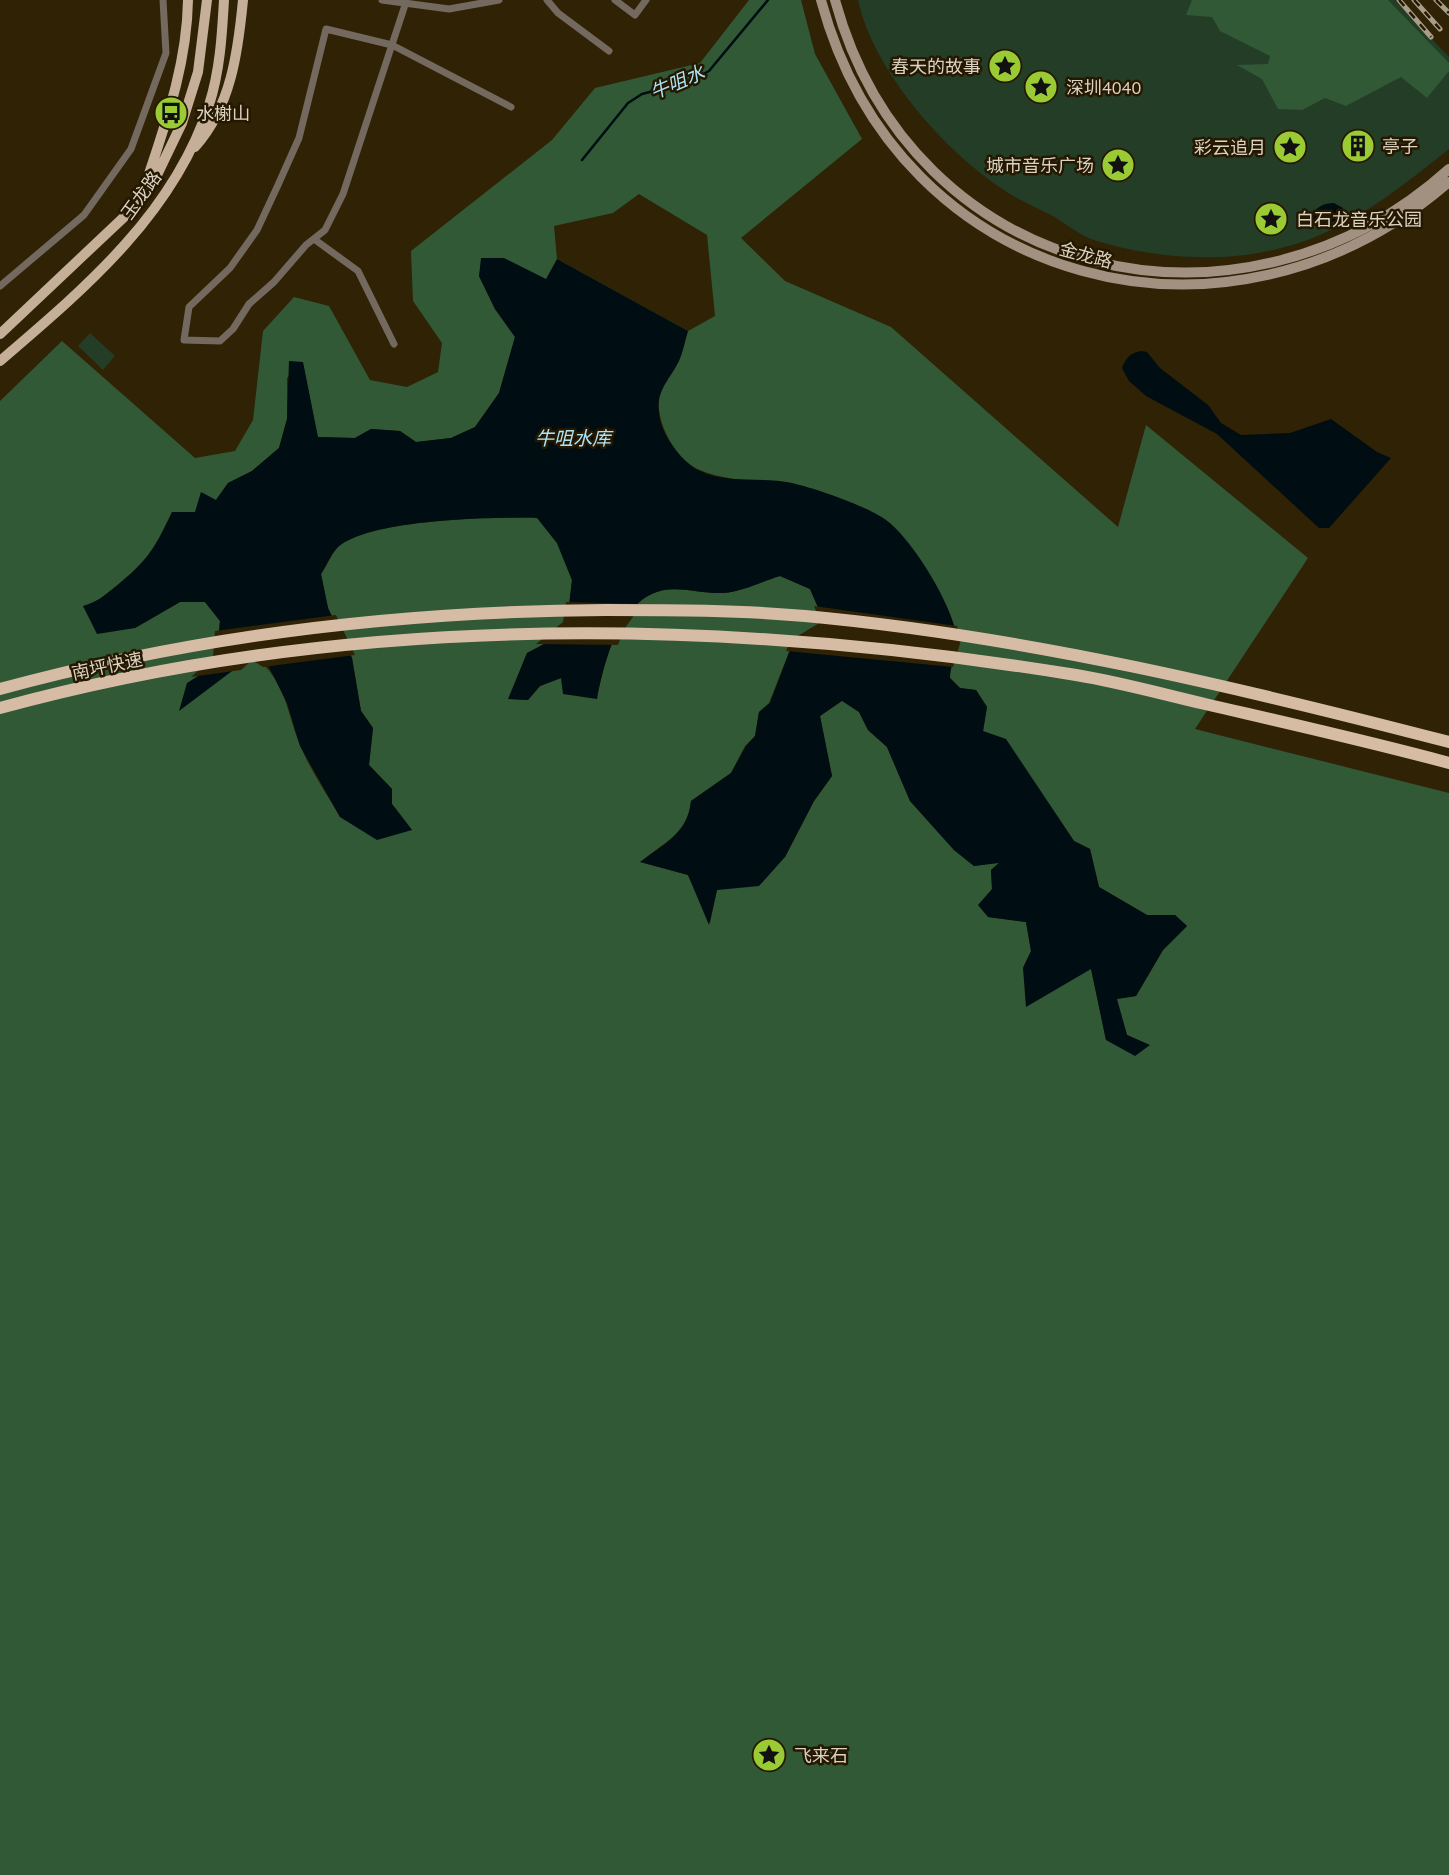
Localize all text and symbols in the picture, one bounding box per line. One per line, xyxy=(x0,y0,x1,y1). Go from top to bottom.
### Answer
place icon: 春天的故事 xyxy=(986,47,1024,85)
place label: 春天的故事 xyxy=(891,55,981,78)
water label: 牛咀水 xyxy=(646,59,709,104)
place icon: 深圳4040 xyxy=(1022,68,1060,106)
place label: 深圳4040 xyxy=(1066,76,1141,99)
bus stop icon: 水榭山 xyxy=(152,94,190,132)
place label: 水榭山 xyxy=(196,102,250,125)
building icon: 亭子 xyxy=(1339,127,1377,165)
place icon: 彩云追月 xyxy=(1271,128,1309,166)
place label: 亭子 xyxy=(1382,135,1418,158)
place label: 彩云追月 xyxy=(1194,136,1266,159)
place icon: 城市音乐广场 xyxy=(1099,146,1137,184)
place label: 城市音乐广场 xyxy=(986,154,1094,177)
street label: 玉龙路 xyxy=(116,166,166,224)
place icon: 白石龙音乐公园 xyxy=(1252,200,1290,238)
place label: 白石龙音乐公园 xyxy=(1296,208,1422,231)
street label: 金龙路 xyxy=(1057,237,1115,273)
water label: 牛咀水库 xyxy=(535,426,614,450)
street label: 南坪快速 xyxy=(69,647,145,685)
place icon: 飞来石 xyxy=(750,1736,788,1774)
place label: 飞来石 xyxy=(794,1744,848,1767)

